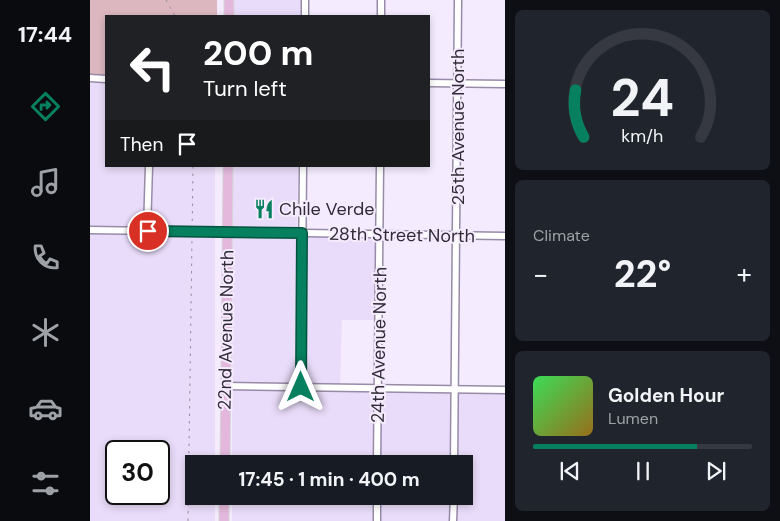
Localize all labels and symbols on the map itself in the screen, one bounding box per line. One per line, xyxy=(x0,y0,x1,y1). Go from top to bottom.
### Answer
street label: 25th Avenue North xyxy=(446,49,470,205)
place label: Chile Verde xyxy=(279,197,375,221)
restaurant icon: Chile Verde xyxy=(253,198,275,220)
pin xyxy=(127,210,169,252)
street label: 28th Street North xyxy=(329,222,475,248)
street label: 22nd Avenue North xyxy=(213,250,239,410)
street label: 24th Avenue North xyxy=(366,267,392,423)
position arrow xyxy=(274,360,326,412)
speed limit sign: 30 xyxy=(105,440,170,505)

